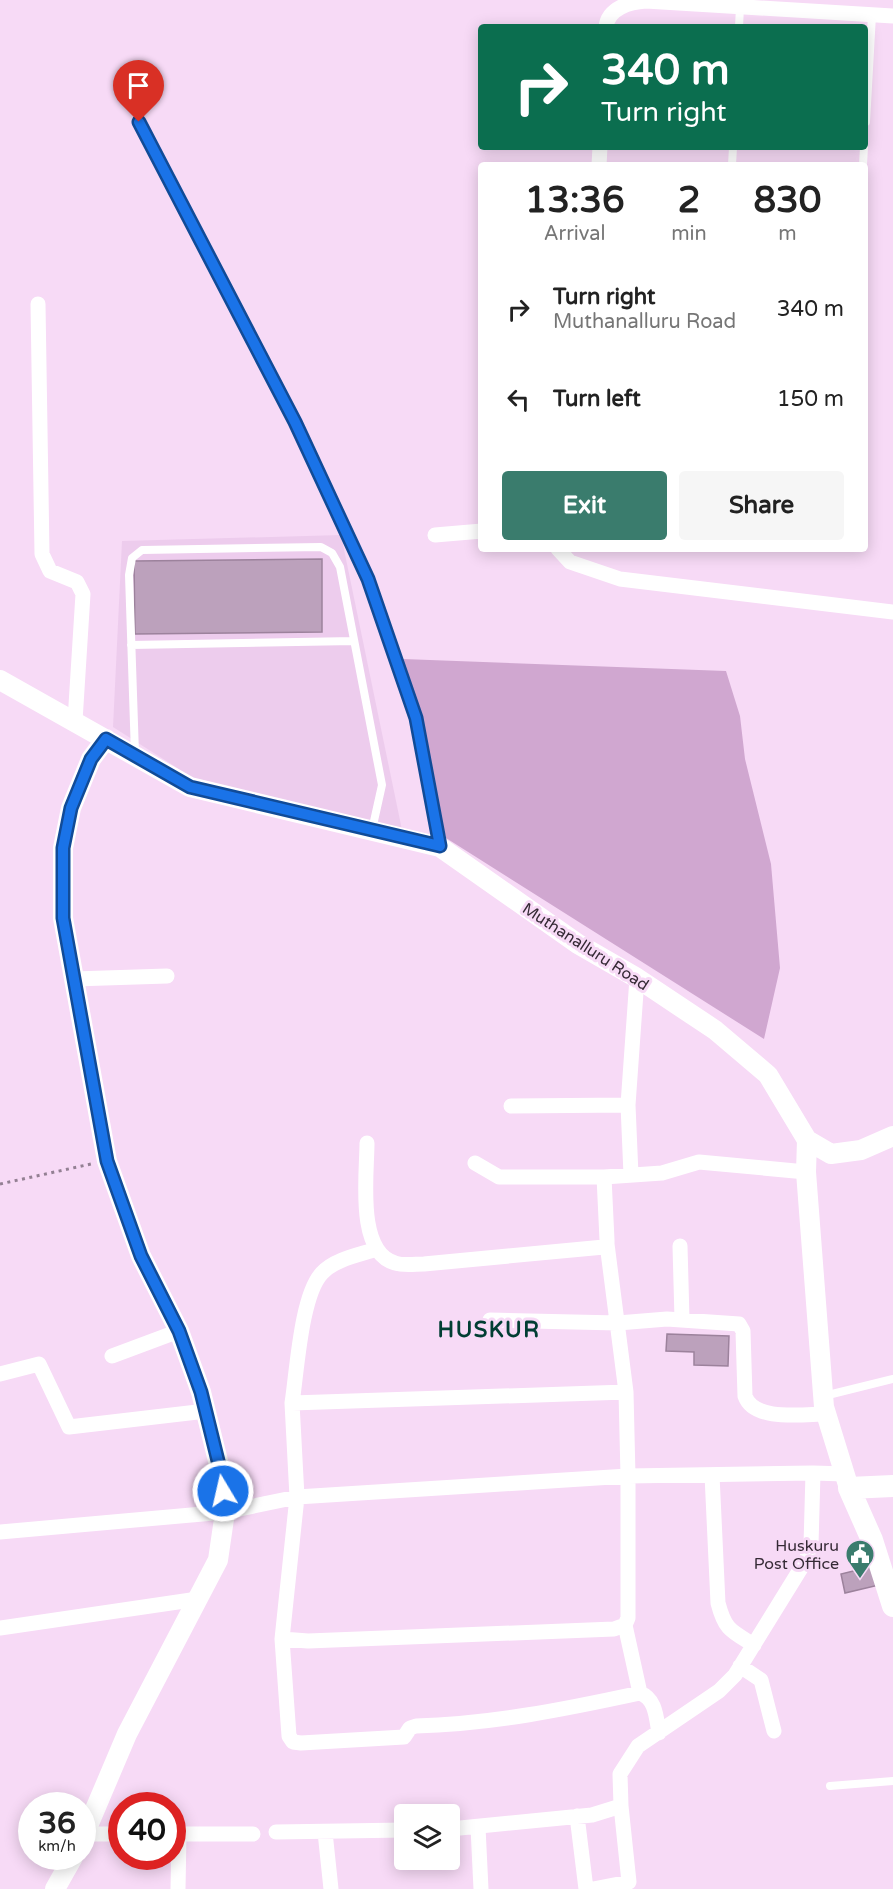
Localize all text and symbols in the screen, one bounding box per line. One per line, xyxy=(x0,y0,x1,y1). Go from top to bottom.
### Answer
text: 340 m xyxy=(601,45,730,96)
icon: right xyxy=(502,48,580,126)
pin xyxy=(113,60,164,122)
icon: arrive xyxy=(122,69,155,102)
text: Turn right xyxy=(601,96,727,129)
text: 13:36 xyxy=(525,179,625,222)
text: 2 xyxy=(678,179,700,222)
text: 830 xyxy=(753,179,821,222)
text: Arrival xyxy=(544,222,606,246)
text: min xyxy=(671,222,707,246)
text: m xyxy=(778,222,797,246)
text: Turn right xyxy=(553,284,655,310)
icon: right xyxy=(502,293,535,326)
text: 340 m xyxy=(777,296,844,322)
text: Muthanalluru Road xyxy=(553,310,736,334)
icon: left xyxy=(502,383,535,416)
text: Turn left xyxy=(553,386,641,412)
text: 150 m xyxy=(777,386,844,412)
button: Exit xyxy=(502,471,667,540)
button: Share xyxy=(679,471,844,540)
street label: Muthanalluru Road xyxy=(519,899,652,995)
district label: HUSKUR xyxy=(438,1317,540,1343)
position arrow xyxy=(191,1459,255,1523)
place label: Huskuru Post Office xyxy=(754,1536,839,1574)
public building icon: Huskuru Post Office xyxy=(844,1538,876,1580)
speed limit sign: 40 xyxy=(108,1792,186,1870)
map controls xyxy=(394,1804,460,1870)
button: layers xyxy=(394,1804,460,1870)
text: 36 xyxy=(38,1805,76,1842)
text: km/h xyxy=(38,1837,76,1855)

